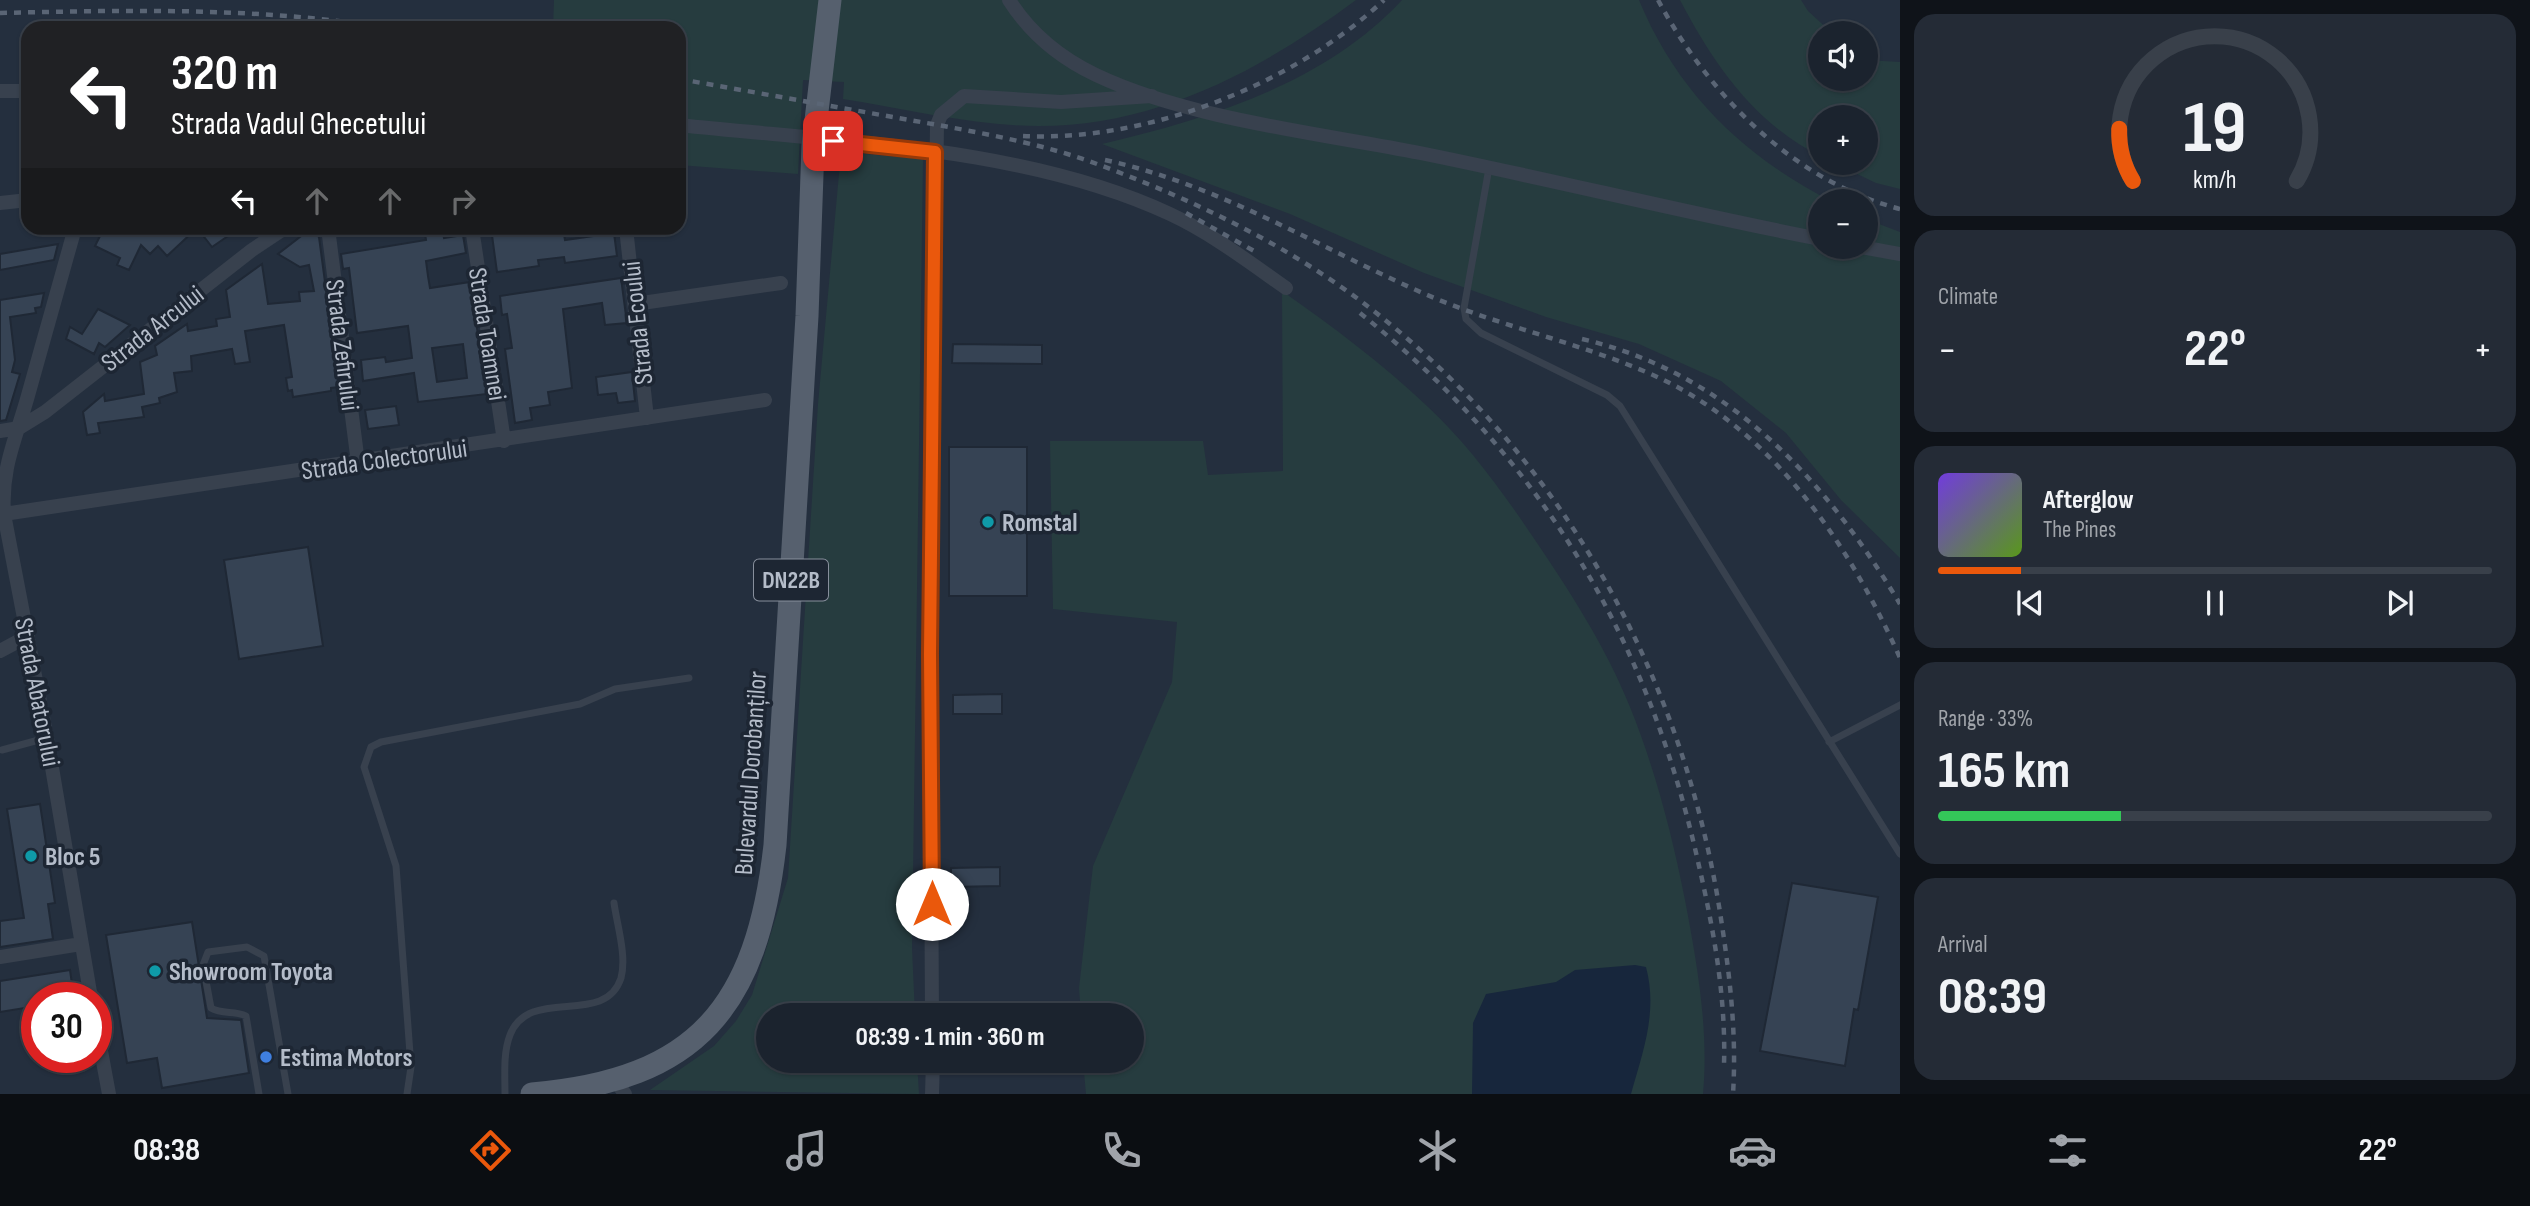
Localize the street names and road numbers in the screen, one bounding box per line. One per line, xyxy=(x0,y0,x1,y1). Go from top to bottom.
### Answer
street label: Strada Ecoului xyxy=(617,259,660,386)
street label: Strada Toamnei xyxy=(461,266,512,403)
street label: Strada Zefirului xyxy=(318,278,365,413)
street label: Strada Arcului xyxy=(95,280,210,379)
street label: Strada Colectorului xyxy=(299,434,469,487)
road number: DN22B xyxy=(754,560,828,600)
street label: Strada Abatorului xyxy=(7,615,66,769)
street label: Bulevardul Dorobanților xyxy=(729,670,774,876)

